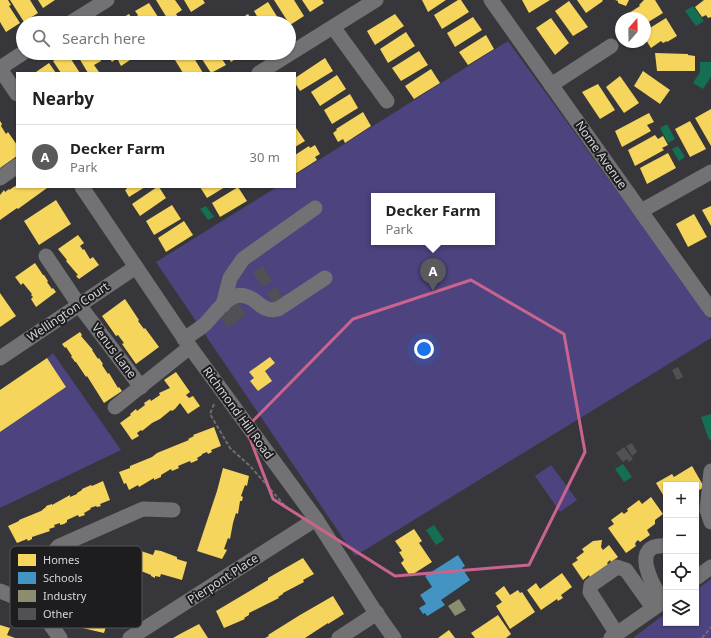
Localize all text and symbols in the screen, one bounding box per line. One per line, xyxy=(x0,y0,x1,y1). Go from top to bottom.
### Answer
north arrow xyxy=(615,12,651,48)
search box xyxy=(16,16,296,60)
icon: search xyxy=(30,27,52,49)
text: Search here xyxy=(62,28,145,48)
text: Nearby xyxy=(32,87,94,110)
street label: Nome Avenue xyxy=(572,117,631,192)
text: Decker Farm xyxy=(70,138,165,158)
text: A xyxy=(41,148,50,166)
text: 30 m xyxy=(250,148,280,166)
text: Park xyxy=(70,158,97,176)
popup xyxy=(371,193,495,245)
text: Decker Farm xyxy=(385,200,481,220)
text: Park xyxy=(385,220,413,238)
pin: A xyxy=(420,258,446,291)
street label: Wellington Court xyxy=(23,277,113,345)
street label: Venus Lane xyxy=(88,320,141,382)
your location xyxy=(414,339,434,359)
street label: Richmond Hill Road xyxy=(199,363,278,462)
map controls xyxy=(663,482,699,626)
button: + xyxy=(663,482,699,518)
button: − xyxy=(663,518,699,554)
legend xyxy=(10,546,142,628)
street label: Pierpont Place xyxy=(184,549,262,608)
text: Homes xyxy=(43,552,80,567)
button: locate xyxy=(663,554,699,590)
text: Schools xyxy=(43,570,83,585)
text: Industry xyxy=(43,588,87,603)
button: layers xyxy=(663,590,699,626)
text: Other xyxy=(43,606,74,621)

